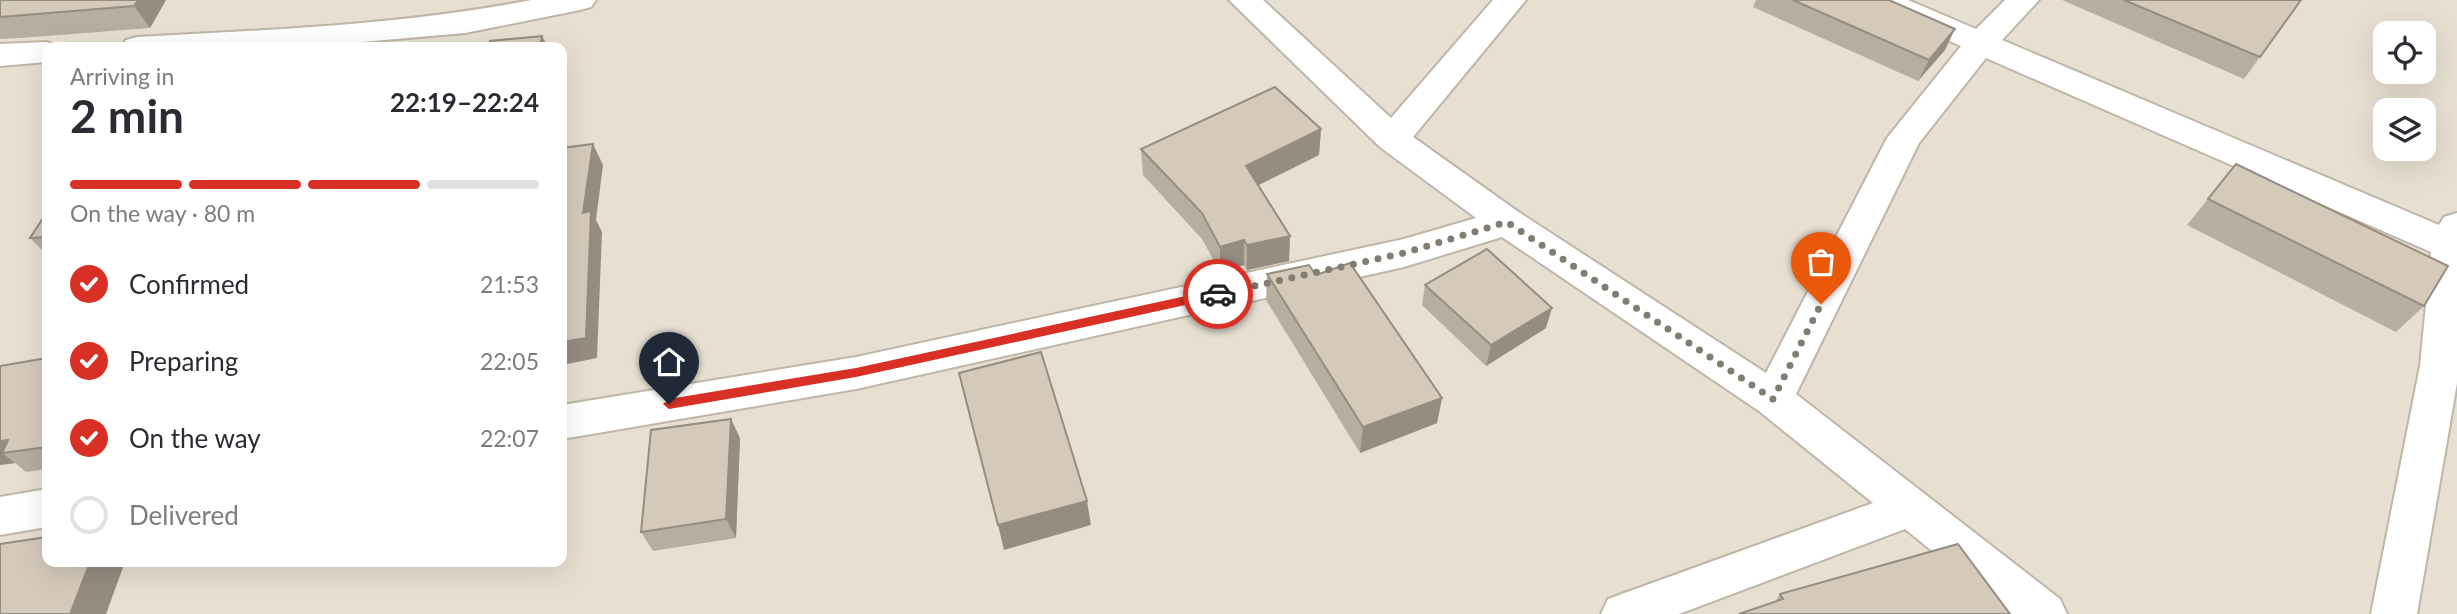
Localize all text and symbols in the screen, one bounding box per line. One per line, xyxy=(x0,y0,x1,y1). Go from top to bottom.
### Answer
map controls xyxy=(2373,21,2436,161)
button: locate xyxy=(2373,21,2436,84)
text: Arriving in xyxy=(70,62,174,90)
text: 22:19–22:24 xyxy=(390,86,539,118)
text: 2 min xyxy=(70,88,184,143)
button: layers xyxy=(2373,98,2436,161)
text: On the way · 80 m xyxy=(70,199,255,227)
pin xyxy=(1791,232,1851,304)
icon: bag xyxy=(1802,243,1840,281)
courier xyxy=(1183,259,1253,329)
icon: check xyxy=(70,265,108,303)
text: Confirmed xyxy=(129,268,249,300)
text: 21:53 xyxy=(480,270,539,298)
icon: car xyxy=(1199,275,1237,313)
pin xyxy=(639,332,699,404)
icon: check xyxy=(70,342,108,380)
icon: home xyxy=(650,343,688,381)
text: Preparing xyxy=(129,345,238,377)
text: 22:05 xyxy=(480,347,539,375)
icon: check xyxy=(70,419,108,457)
text: On the way xyxy=(129,422,261,454)
text: 22:07 xyxy=(480,424,539,452)
text: Delivered xyxy=(129,499,239,531)

